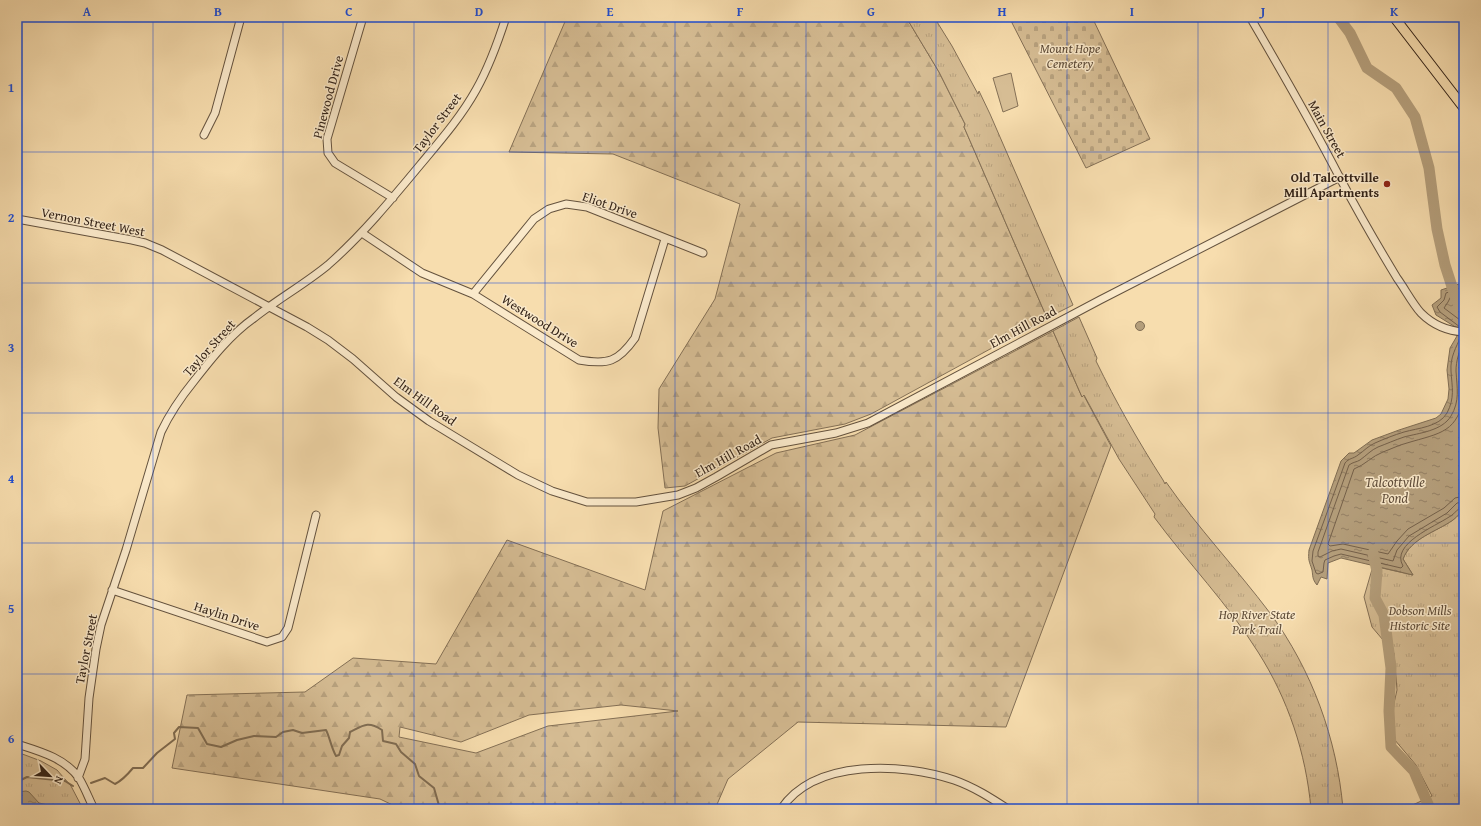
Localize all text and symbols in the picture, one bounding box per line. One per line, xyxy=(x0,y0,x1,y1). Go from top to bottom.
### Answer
text: A xyxy=(83,2,92,21)
text: B xyxy=(214,2,222,21)
text: C xyxy=(345,2,353,21)
text: D xyxy=(475,2,483,21)
text: E xyxy=(607,2,614,21)
text: F xyxy=(737,2,744,21)
text: G xyxy=(867,2,875,21)
text: H xyxy=(997,2,1007,21)
text: I xyxy=(1130,2,1134,21)
text: J xyxy=(1259,2,1266,21)
text: K xyxy=(1390,2,1399,21)
park label: Mount Hope Cemetery xyxy=(1040,39,1100,73)
street label: Pinewood Drive xyxy=(308,53,348,141)
text: 1 xyxy=(8,78,14,97)
street label: Taylor Street xyxy=(408,89,466,157)
street label: Main Street xyxy=(1303,97,1351,162)
place label: Old Talcottville Mill Apartments xyxy=(1284,168,1379,202)
marker: Old Talcottville Mill Apartments xyxy=(1382,179,1392,189)
street label: Eliot Drive xyxy=(580,187,640,223)
street label: Vernon Street West xyxy=(39,203,147,241)
text: 2 xyxy=(8,208,15,227)
street label: Westwood Drive xyxy=(498,290,582,352)
street label: Elm Hill Road xyxy=(986,301,1060,353)
street label: Taylor Street xyxy=(178,315,240,381)
text: 3 xyxy=(8,338,14,357)
street label: Elm Hill Road xyxy=(390,372,460,430)
street label: Elm Hill Road xyxy=(691,430,765,482)
text: 4 xyxy=(8,469,15,488)
water label: Talcottville Pond xyxy=(1365,472,1425,508)
street label: Haylin Drive xyxy=(192,596,262,636)
text: 5 xyxy=(8,599,15,618)
park label: Dobson Mills Historic Site xyxy=(1388,601,1452,635)
park label: Hop River State Park Trail xyxy=(1218,605,1295,639)
street label: Taylor Street xyxy=(70,612,102,686)
text: 6 xyxy=(8,729,15,748)
north arrow xyxy=(30,756,70,796)
text: N xyxy=(50,774,68,788)

